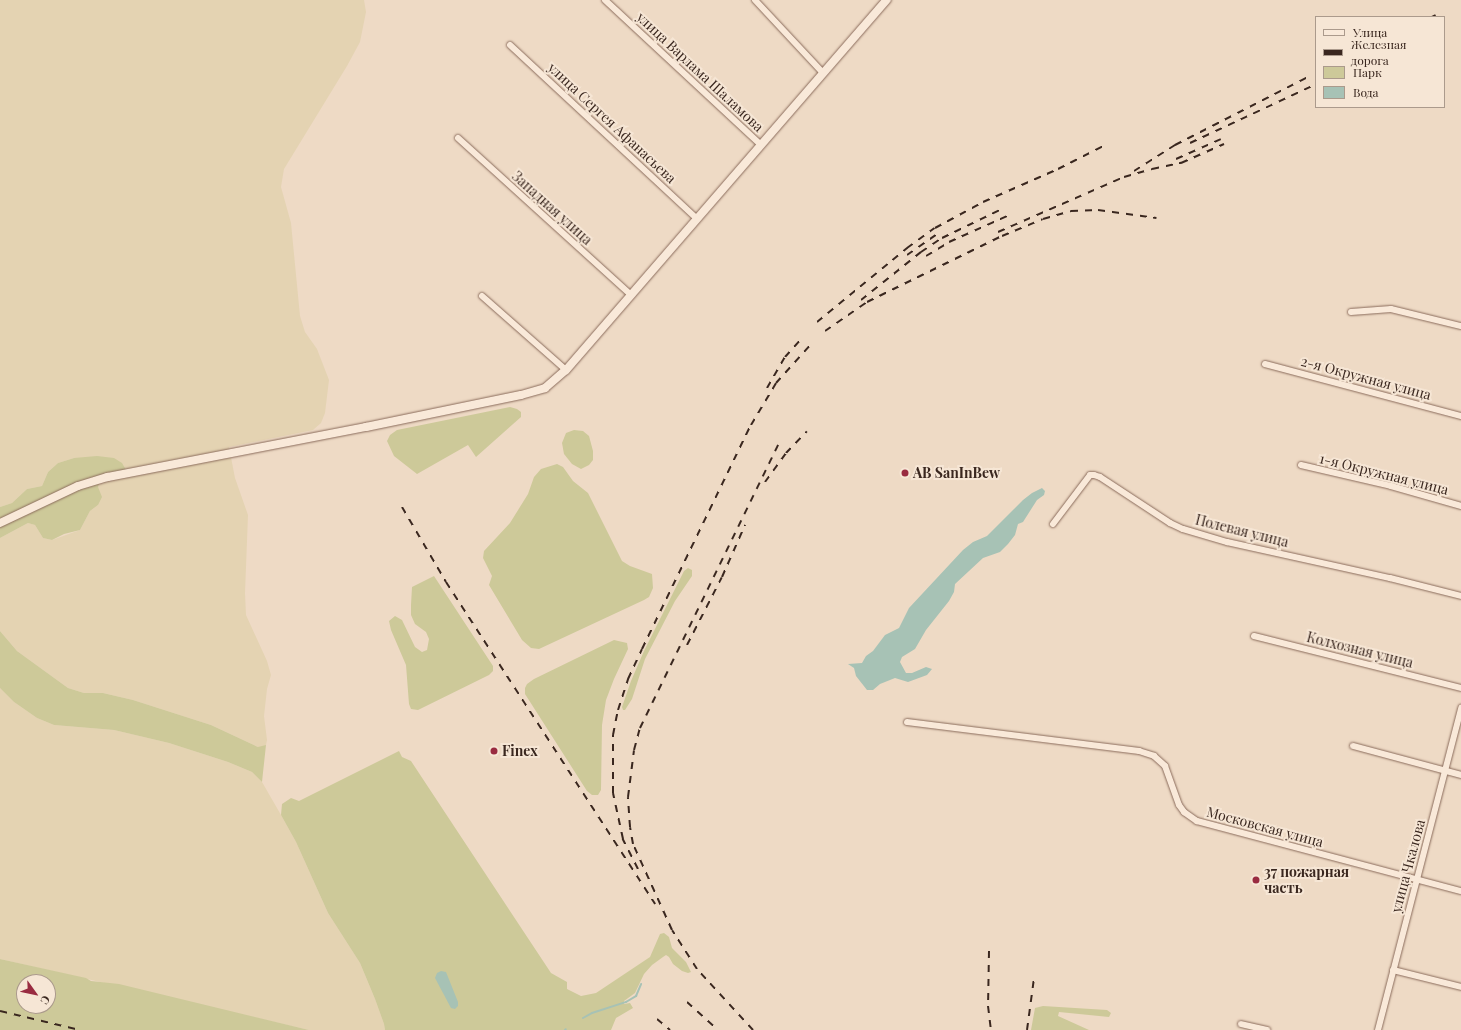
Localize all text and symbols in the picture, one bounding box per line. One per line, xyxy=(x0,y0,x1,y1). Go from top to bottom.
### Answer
street label: улица Варлама Шаламова xyxy=(633,9,767,135)
legend xyxy=(1315,16,1445,108)
text: Улица xyxy=(1353,24,1387,40)
text: Железная дорога xyxy=(1351,36,1406,68)
street label: улица Сергея Афанасьева xyxy=(545,59,679,187)
text: Парк xyxy=(1353,64,1382,80)
text: Вода xyxy=(1353,84,1379,100)
street label: Западная улица xyxy=(509,168,595,248)
street label: 2-я Окружная улица xyxy=(1299,353,1433,403)
street label: 1-я Окружная улица xyxy=(1318,450,1450,498)
place label: AB SanInBew xyxy=(913,465,1000,481)
marker: AB SanInBew xyxy=(900,468,910,478)
street label: Полевая улица xyxy=(1194,511,1290,551)
street label: Колхозная улица xyxy=(1305,629,1415,671)
place label: Finex xyxy=(502,743,538,759)
marker: Finex xyxy=(489,746,499,756)
street label: Московская улица xyxy=(1205,803,1325,851)
street label: улица Чкалова xyxy=(1387,818,1429,914)
place label: 37 пожарная часть xyxy=(1264,864,1349,896)
marker: 37 пожарная часть xyxy=(1251,875,1261,885)
north arrow xyxy=(16,974,56,1014)
text: С xyxy=(37,993,54,1008)

